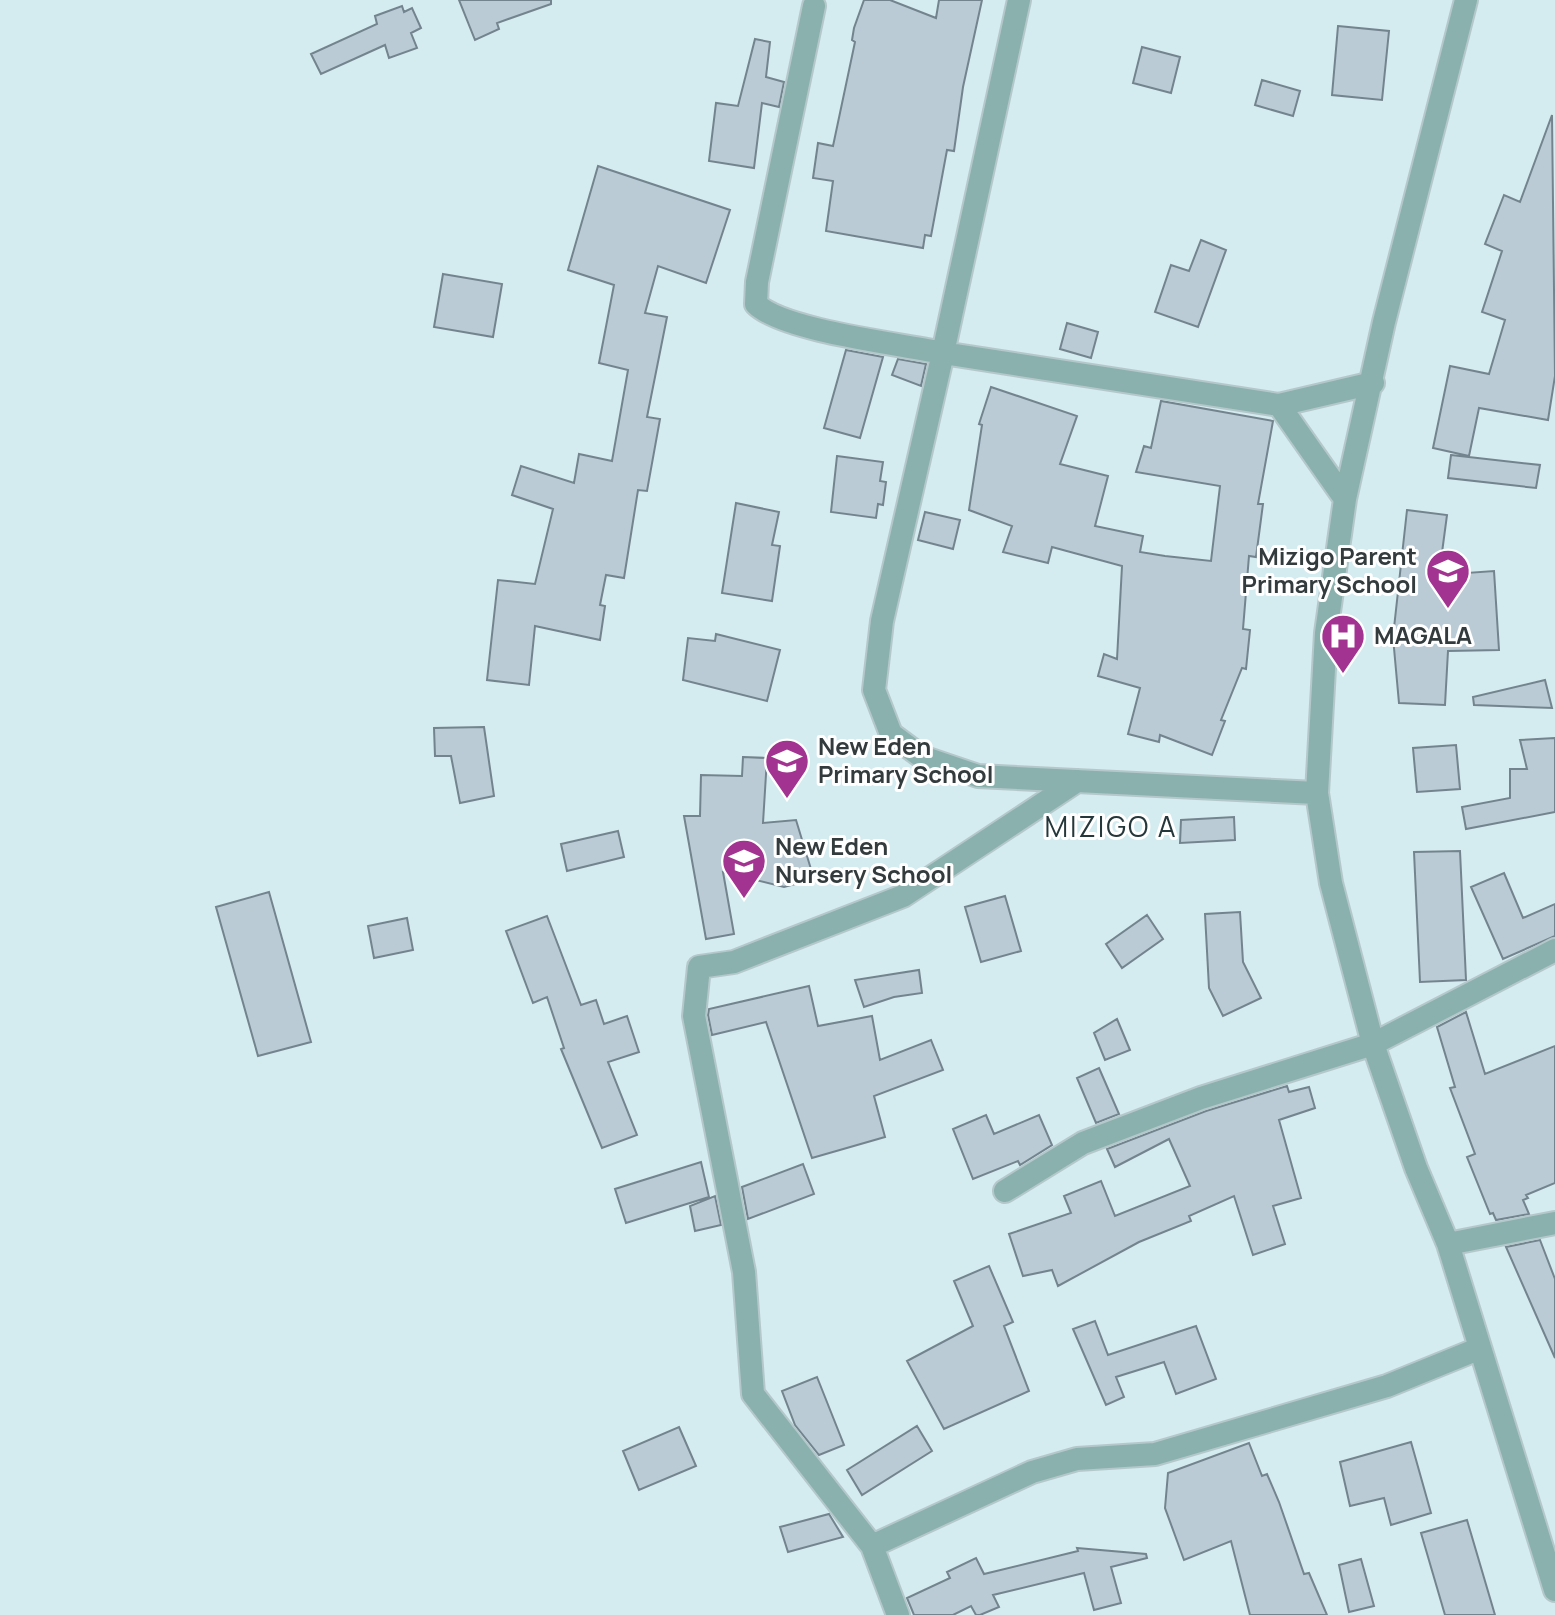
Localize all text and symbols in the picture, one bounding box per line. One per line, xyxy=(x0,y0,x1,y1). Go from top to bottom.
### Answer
place label: Mizigo Parent Primary School xyxy=(1242,539,1417,600)
school or university icon: Mizigo Parent Primary School xyxy=(1424,547,1472,610)
hospital icon: MAGALA xyxy=(1319,612,1367,675)
place label: MAGALA xyxy=(1374,618,1472,651)
place label: New Eden Primary School xyxy=(818,729,993,790)
school or university icon: New Eden Primary School xyxy=(763,737,811,800)
district label: MIZIGO A xyxy=(1044,807,1178,845)
place label: New Eden Nursery School xyxy=(775,829,952,890)
school or university icon: New Eden Nursery School xyxy=(720,837,768,900)

